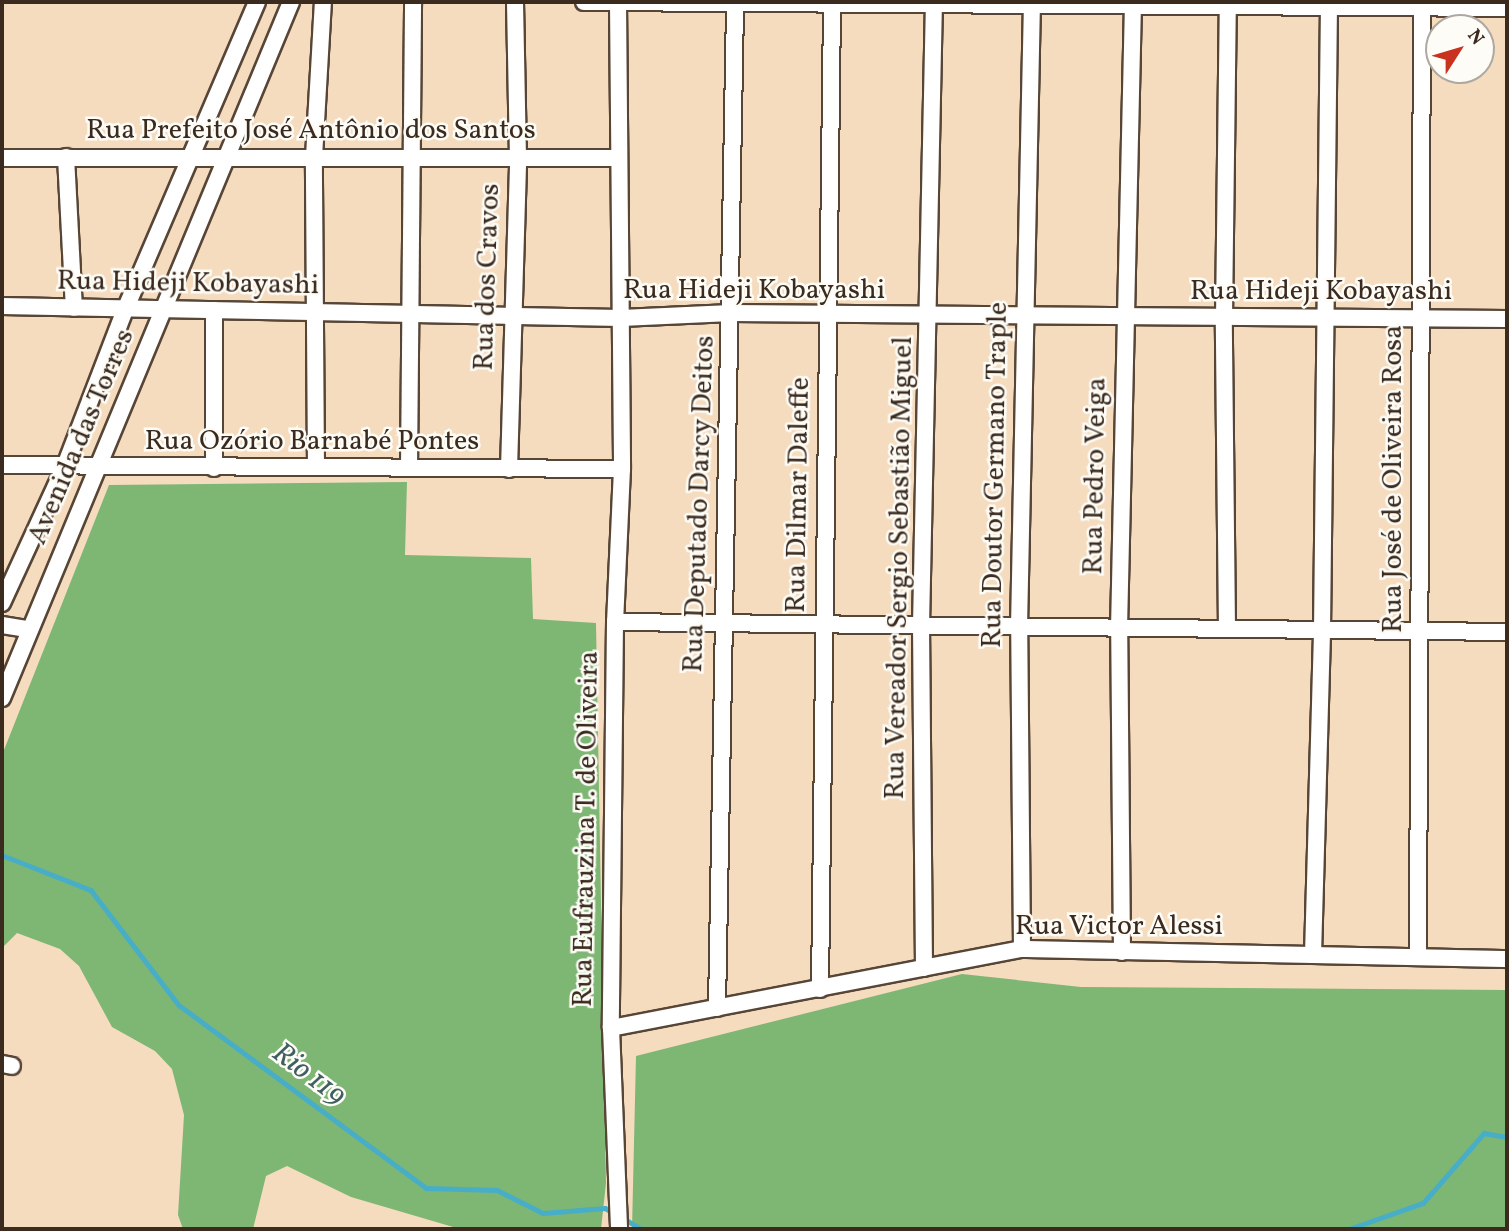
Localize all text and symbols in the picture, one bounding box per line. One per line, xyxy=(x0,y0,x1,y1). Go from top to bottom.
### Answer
north arrow xyxy=(1425,14,1495,84)
text: N xyxy=(1461,24,1490,51)
street label: Rua Prefeito José Antônio dos Santos xyxy=(86,114,536,148)
street label: Rua dos Cravos xyxy=(468,183,508,371)
street label: Rua Hideji Kobayashi xyxy=(57,265,319,303)
street label: Rua Hideji Kobayashi xyxy=(623,274,885,308)
street label: Rua Hideji Kobayashi xyxy=(1190,275,1452,309)
street label: Rua Doutor Germano Traple xyxy=(976,301,1016,649)
street label: Avenida das Torres xyxy=(21,324,143,550)
street label: Rua José de Oliveira Rosa xyxy=(1377,325,1411,633)
street label: Rua Deputado Darcy Deitos xyxy=(677,334,723,674)
street label: Rua Vereador Sergio Sebastião Miguel xyxy=(879,336,921,800)
street label: Rua Dilmar Daleffe xyxy=(780,377,818,613)
street label: Rua Pedro Veiga xyxy=(1077,377,1115,575)
street label: Rua Ozório Barnabé Pontes xyxy=(145,425,479,459)
street label: Rua Eufrauzina T. de Oliveira xyxy=(567,650,607,1008)
street label: Rua Victor Alessi xyxy=(1015,910,1223,944)
water label: Rio 119 xyxy=(265,1035,353,1115)

